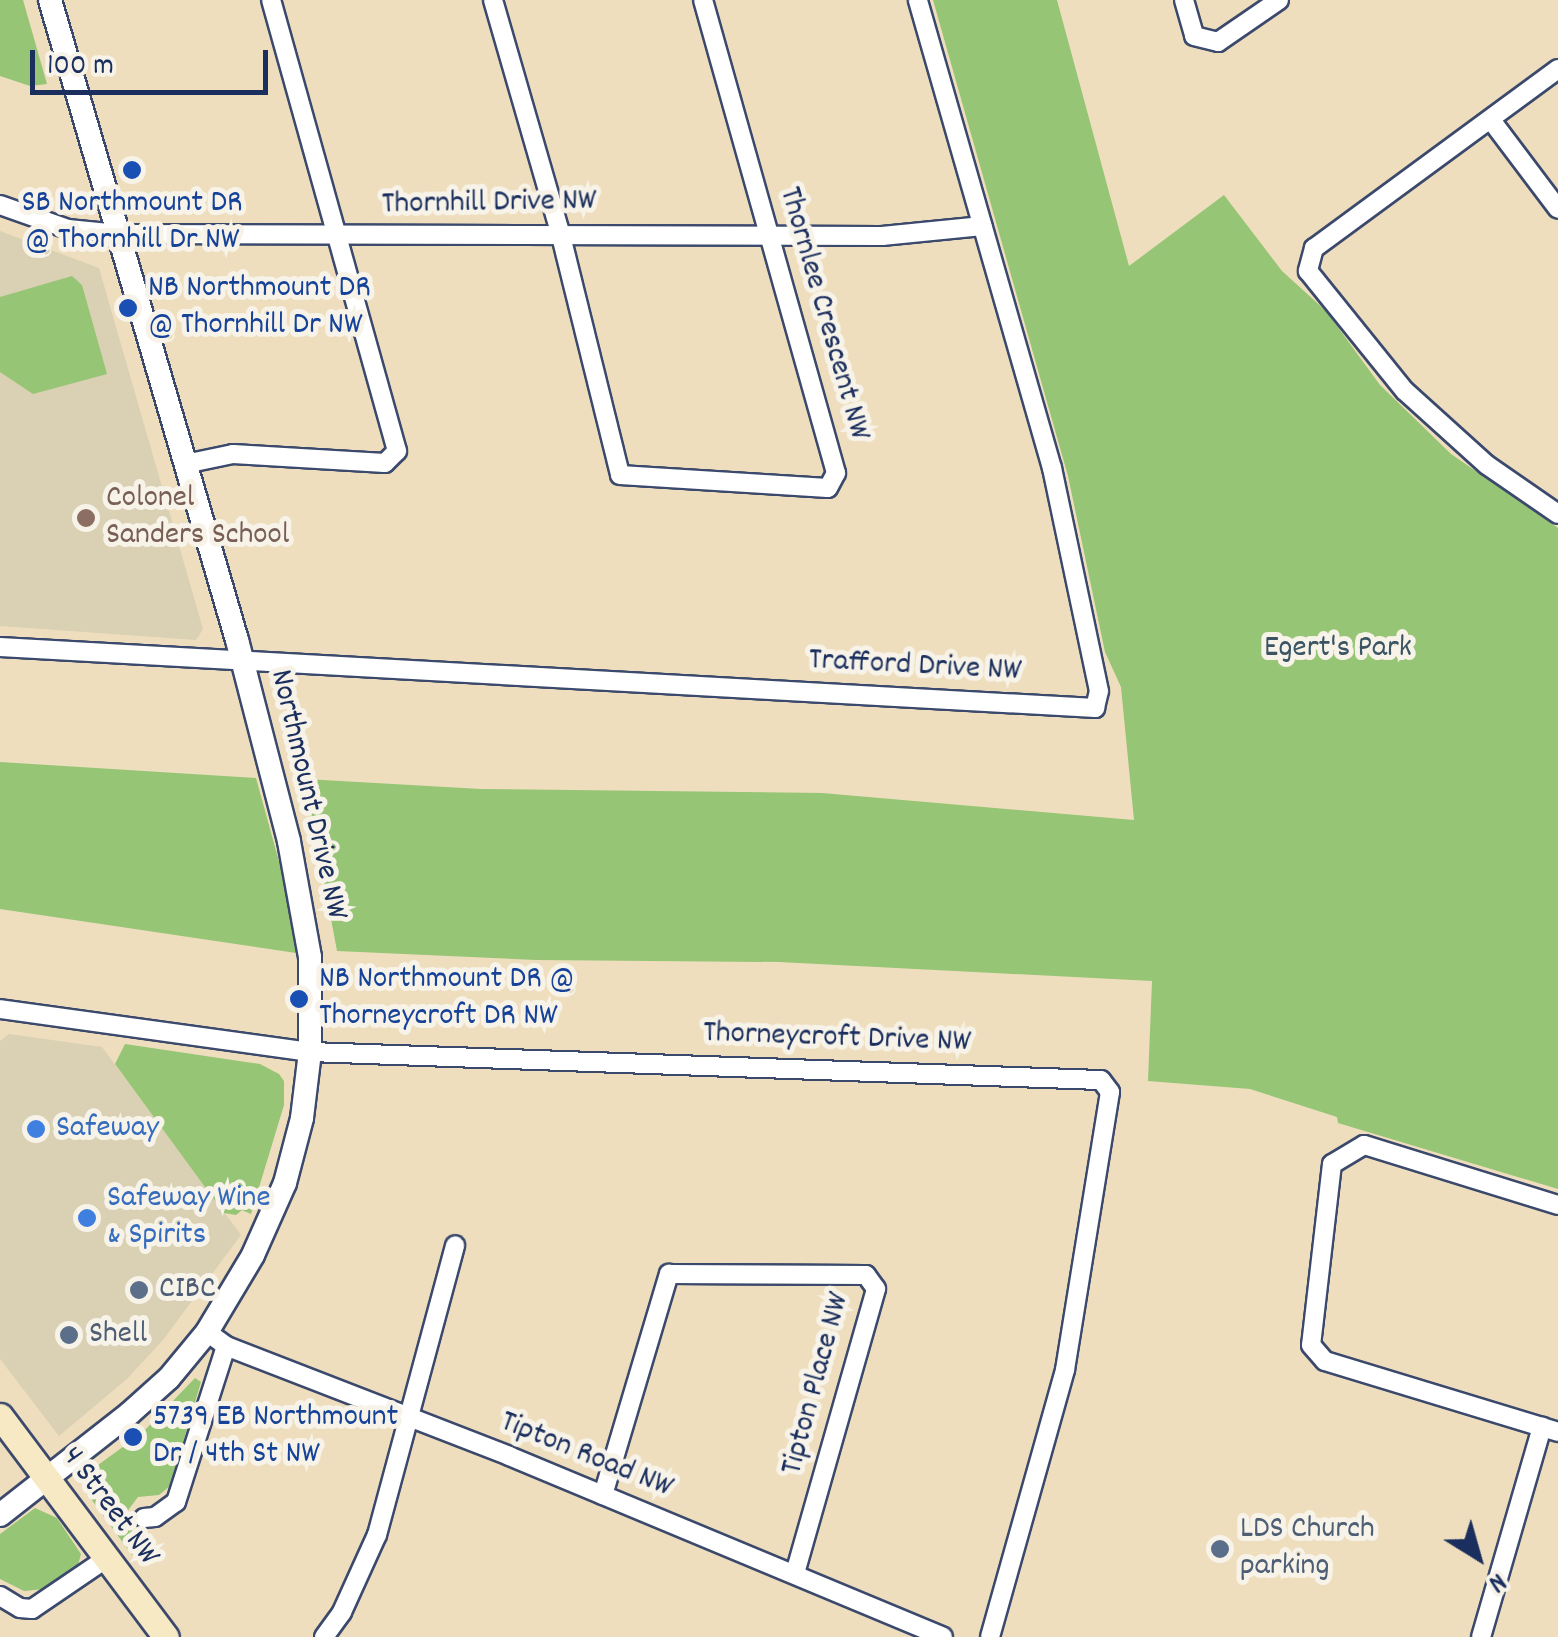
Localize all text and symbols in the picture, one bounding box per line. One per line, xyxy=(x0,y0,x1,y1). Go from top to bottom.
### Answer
scale bar xyxy=(35,30,272,92)
text: 100 m xyxy=(47,46,114,89)
marker: SB Northmount DR @ Thornhill Dr NW xyxy=(121,159,143,181)
street label: Thornhill Drive NW xyxy=(381,183,597,225)
street label: Thornlee Crescent NW xyxy=(768,183,878,445)
place label: SB Northmount DR @ Thornhill Dr NW xyxy=(21,186,243,261)
place label: NB Northmount DR @ Thornhill Dr NW xyxy=(148,271,371,346)
marker: NB Northmount DR @ Thornhill Dr NW xyxy=(117,297,139,319)
place label: Colonel Sanders School xyxy=(106,481,289,556)
marker: Colonel Sanders School xyxy=(75,507,97,529)
park label: Egert's Park xyxy=(1264,630,1412,668)
street label: Trafford Drive NW xyxy=(808,642,1022,692)
street label: Northmount Drive NW xyxy=(260,666,354,924)
place label: NB Northmount DR @ Thorneycroft DR NW xyxy=(319,962,575,1037)
marker: NB Northmount DR @ Thorneycroft DR NW xyxy=(288,988,310,1010)
street label: Thorneycroft Drive NW xyxy=(702,1015,972,1063)
place label: Safeway xyxy=(56,1110,159,1148)
marker: Safeway xyxy=(25,1118,47,1140)
place label: Safeway Wine & Spirits xyxy=(107,1181,270,1256)
marker: Safeway Wine & Spirits xyxy=(76,1207,98,1229)
place label: CIBC xyxy=(159,1271,216,1309)
marker: CIBC xyxy=(128,1279,150,1301)
street label: Tipton Place NW xyxy=(774,1289,860,1479)
place label: Shell xyxy=(89,1316,147,1354)
marker: Shell xyxy=(58,1324,80,1346)
place label: 5739 EB Northmount Dr / 4th St NW xyxy=(153,1400,398,1475)
street label: Tipton Road NW xyxy=(494,1404,678,1508)
marker: 5739 EB Northmount Dr / 4th St NW xyxy=(122,1426,144,1448)
street label: 4 Street NW xyxy=(52,1440,166,1574)
north arrow xyxy=(1428,1507,1528,1607)
place label: LDS Church parking xyxy=(1240,1512,1375,1587)
marker: LDS Church parking xyxy=(1209,1538,1231,1560)
text: N xyxy=(1478,1561,1514,1601)

